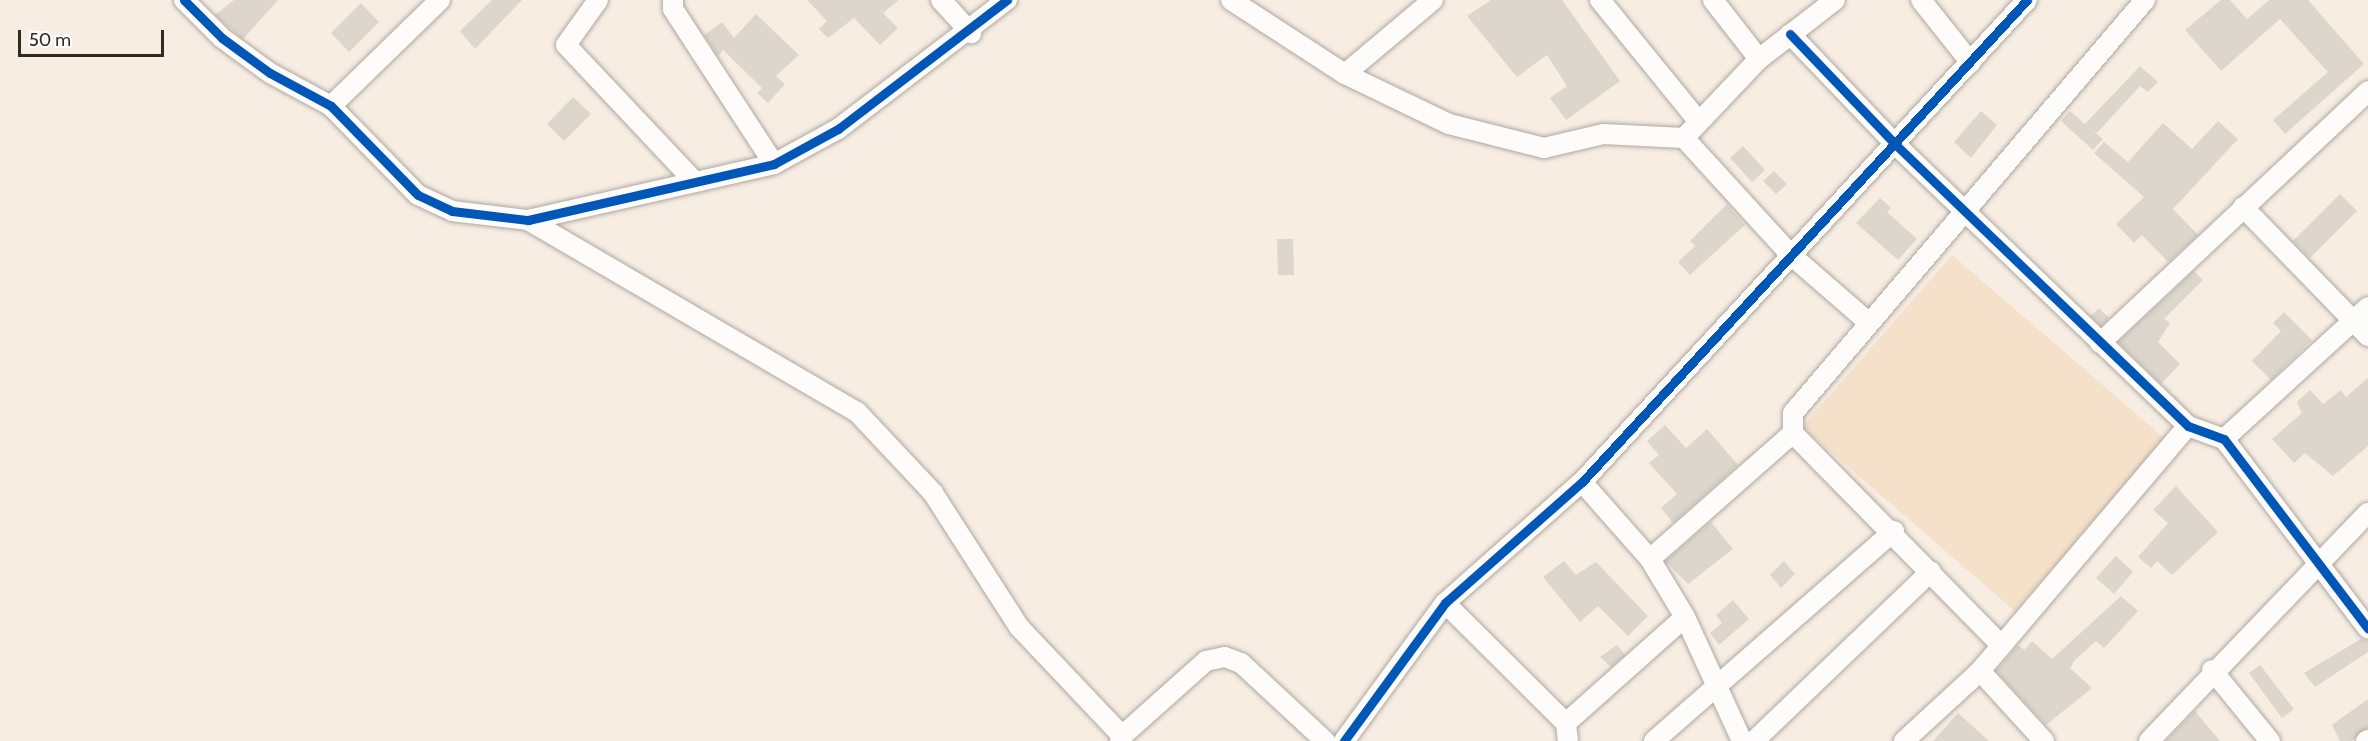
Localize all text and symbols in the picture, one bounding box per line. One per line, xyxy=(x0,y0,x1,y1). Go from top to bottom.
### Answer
scale bar xyxy=(21,18,166,56)
text: 50 m xyxy=(29,29,71,51)

